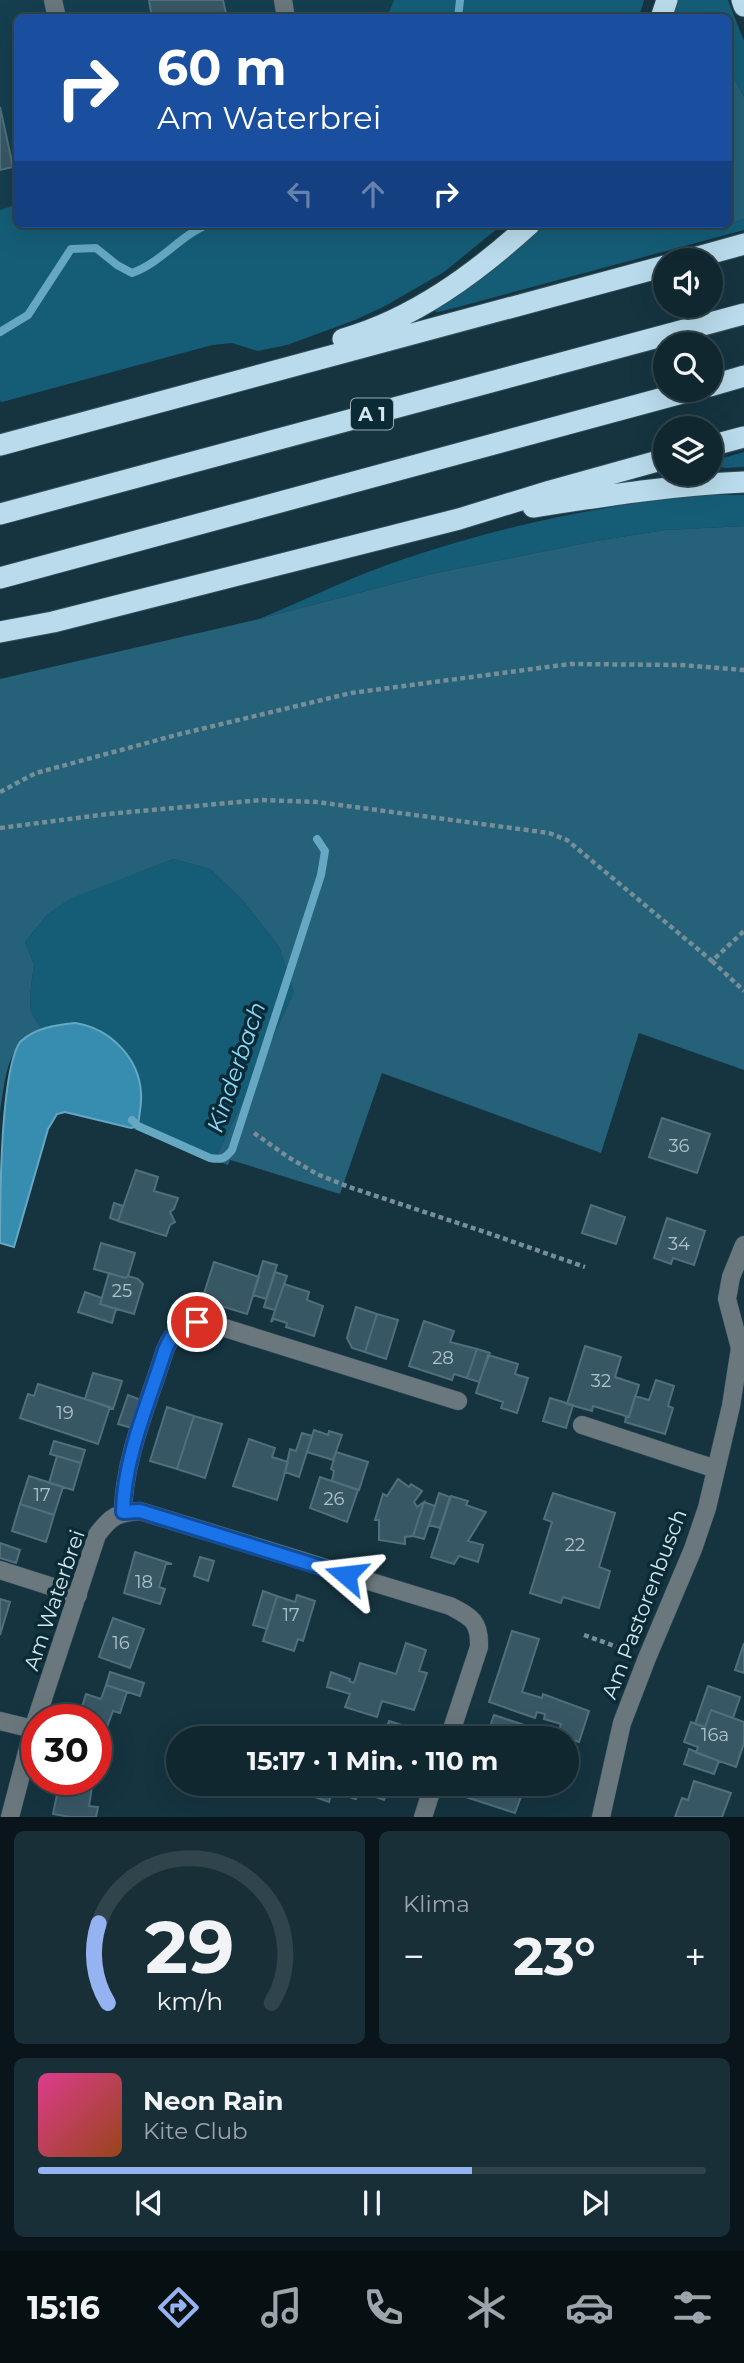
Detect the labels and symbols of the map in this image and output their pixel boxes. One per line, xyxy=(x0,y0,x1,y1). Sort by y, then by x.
road number: A 1 xyxy=(351,398,393,430)
water label: Kinderbach xyxy=(201,998,271,1136)
house number: 36 xyxy=(668,1135,690,1157)
house number: 34 xyxy=(668,1233,690,1255)
house number: 25 xyxy=(112,1280,132,1302)
pin xyxy=(167,1292,227,1352)
house number: 28 xyxy=(432,1347,454,1369)
house number: 32 xyxy=(591,1370,611,1392)
house number: 19 xyxy=(56,1402,74,1424)
house number: 17 xyxy=(33,1484,51,1506)
house number: 26 xyxy=(323,1488,345,1510)
street label: Am Pastorenbusch xyxy=(596,1506,692,1702)
street label: Am Waterbrei xyxy=(18,1526,90,1674)
house number: 22 xyxy=(565,1534,585,1556)
position arrow xyxy=(309,1538,383,1612)
house number: 18 xyxy=(135,1571,153,1593)
house number: 17 xyxy=(282,1604,300,1626)
house number: 16 xyxy=(112,1632,130,1654)
speed limit sign: 30 xyxy=(21,1704,112,1795)
house number: 16a xyxy=(701,1724,729,1746)

